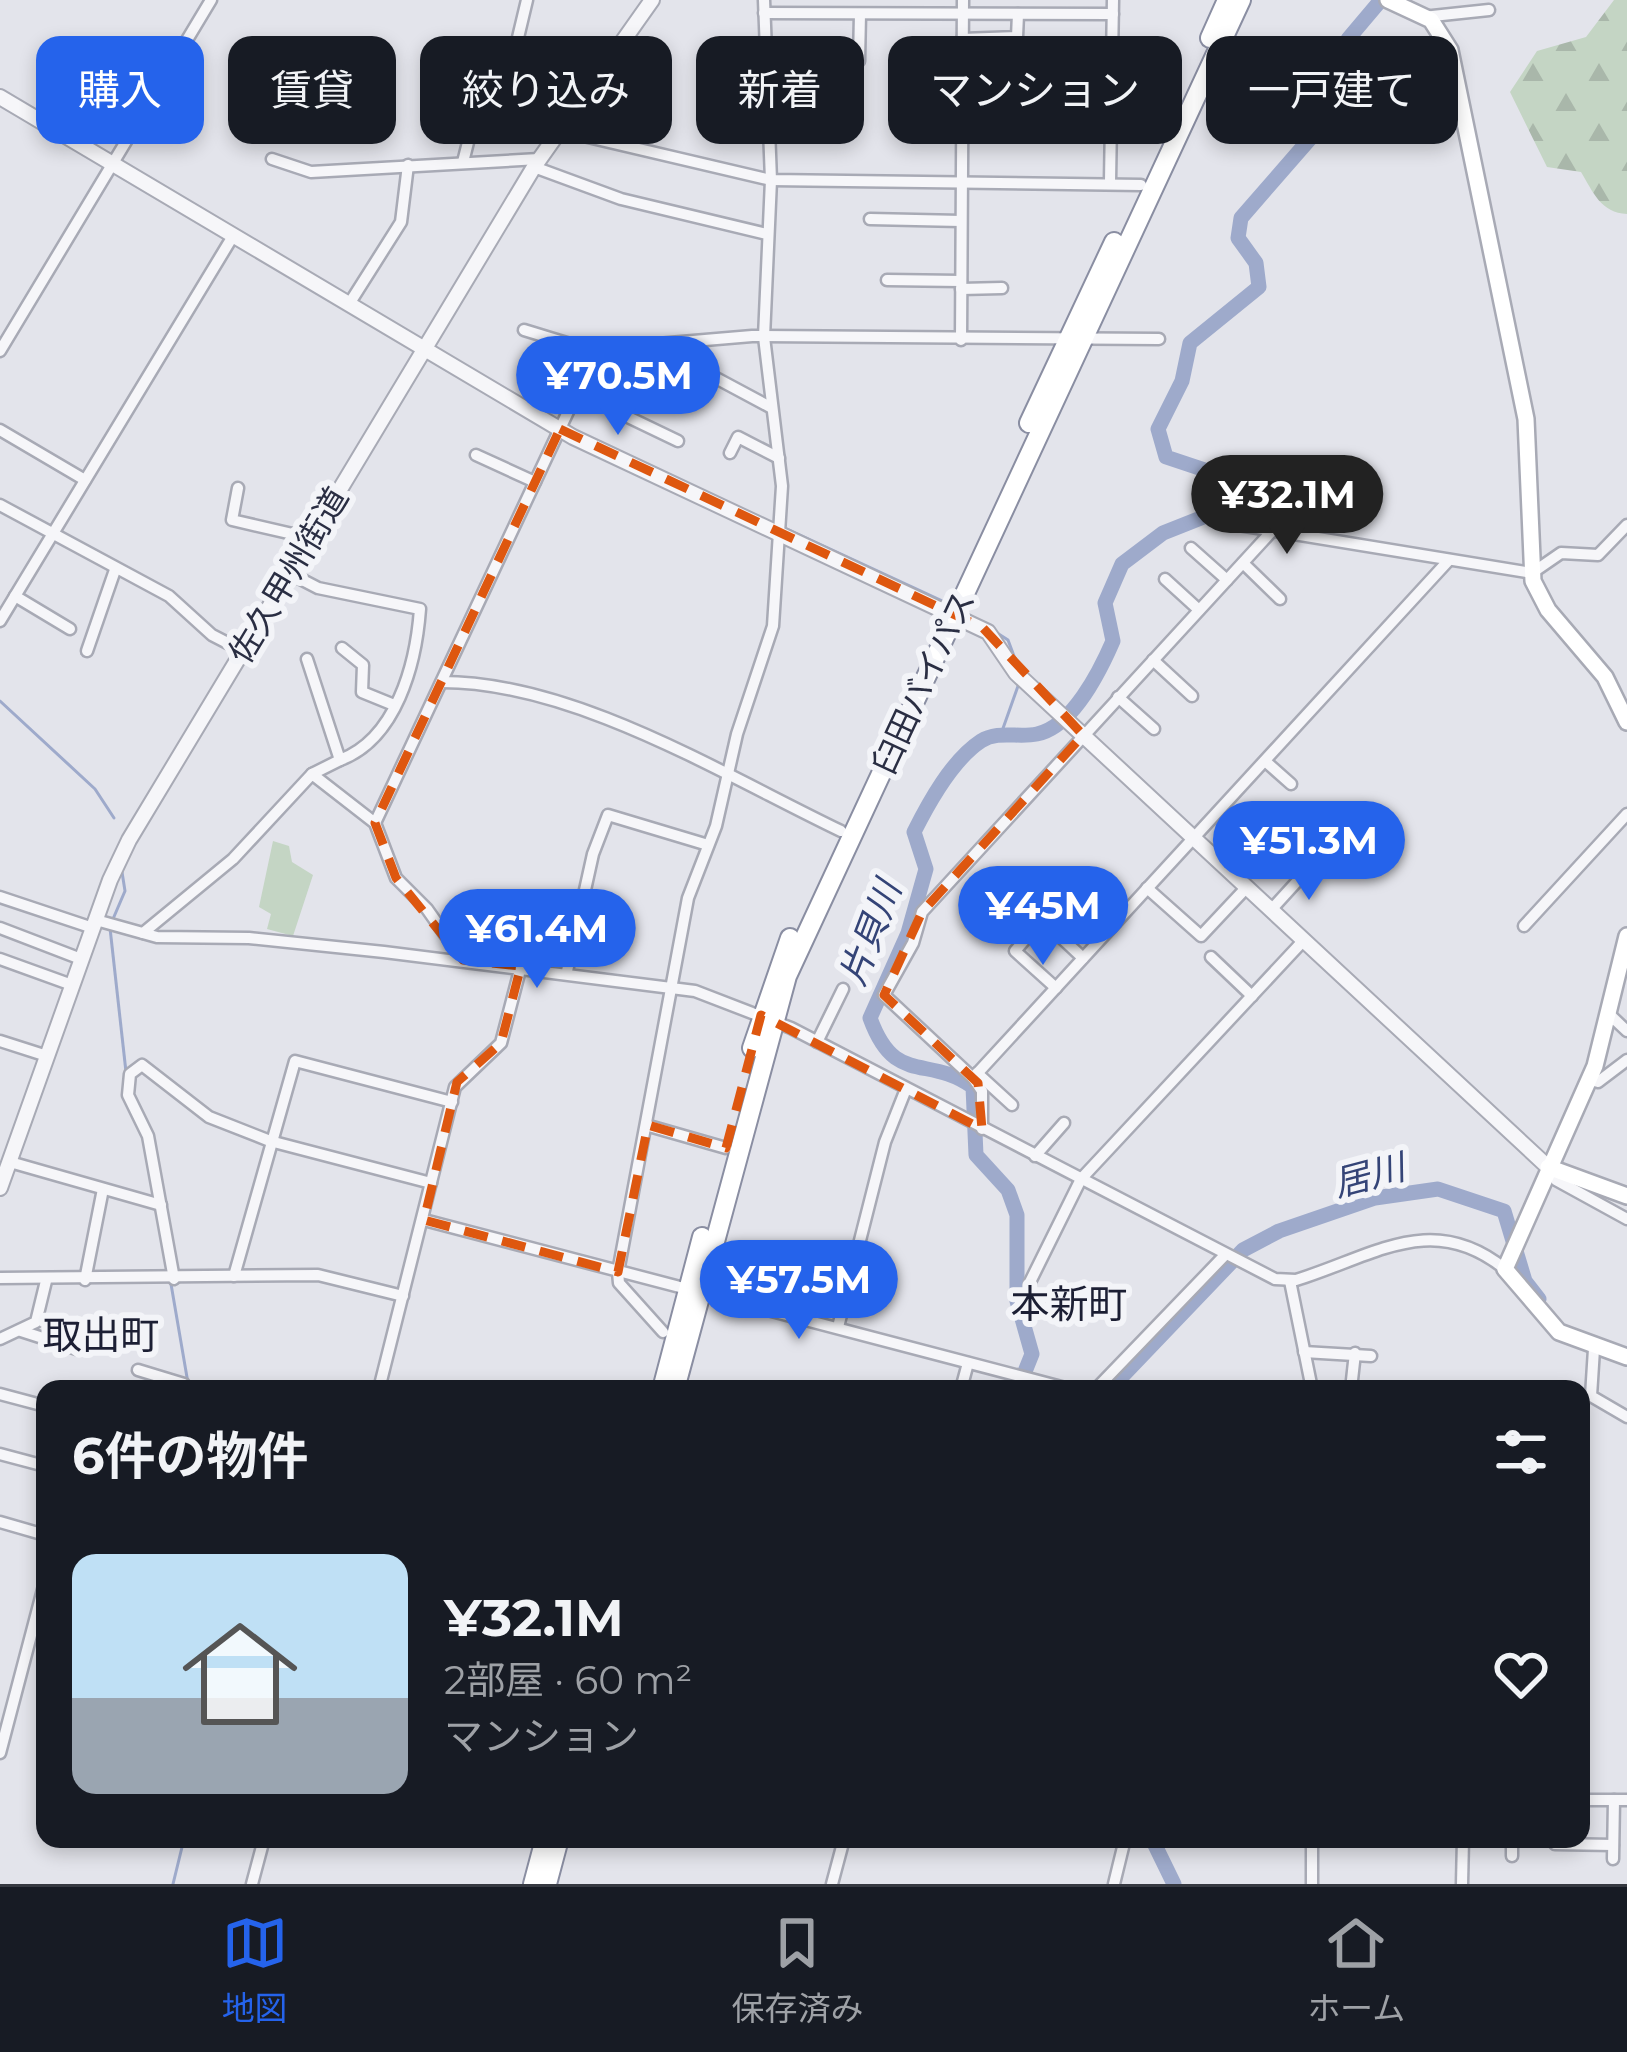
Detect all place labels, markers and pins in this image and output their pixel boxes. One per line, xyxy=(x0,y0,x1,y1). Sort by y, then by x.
pin: ¥70.5M xyxy=(520,336,716,438)
pin: ¥32.1M xyxy=(1189,455,1385,557)
pin: ¥51.3M xyxy=(1211,801,1407,903)
pin: ¥45M xyxy=(972,866,1114,968)
pin: ¥61.4M xyxy=(439,889,635,991)
pin: ¥57.5M xyxy=(701,1240,897,1342)

